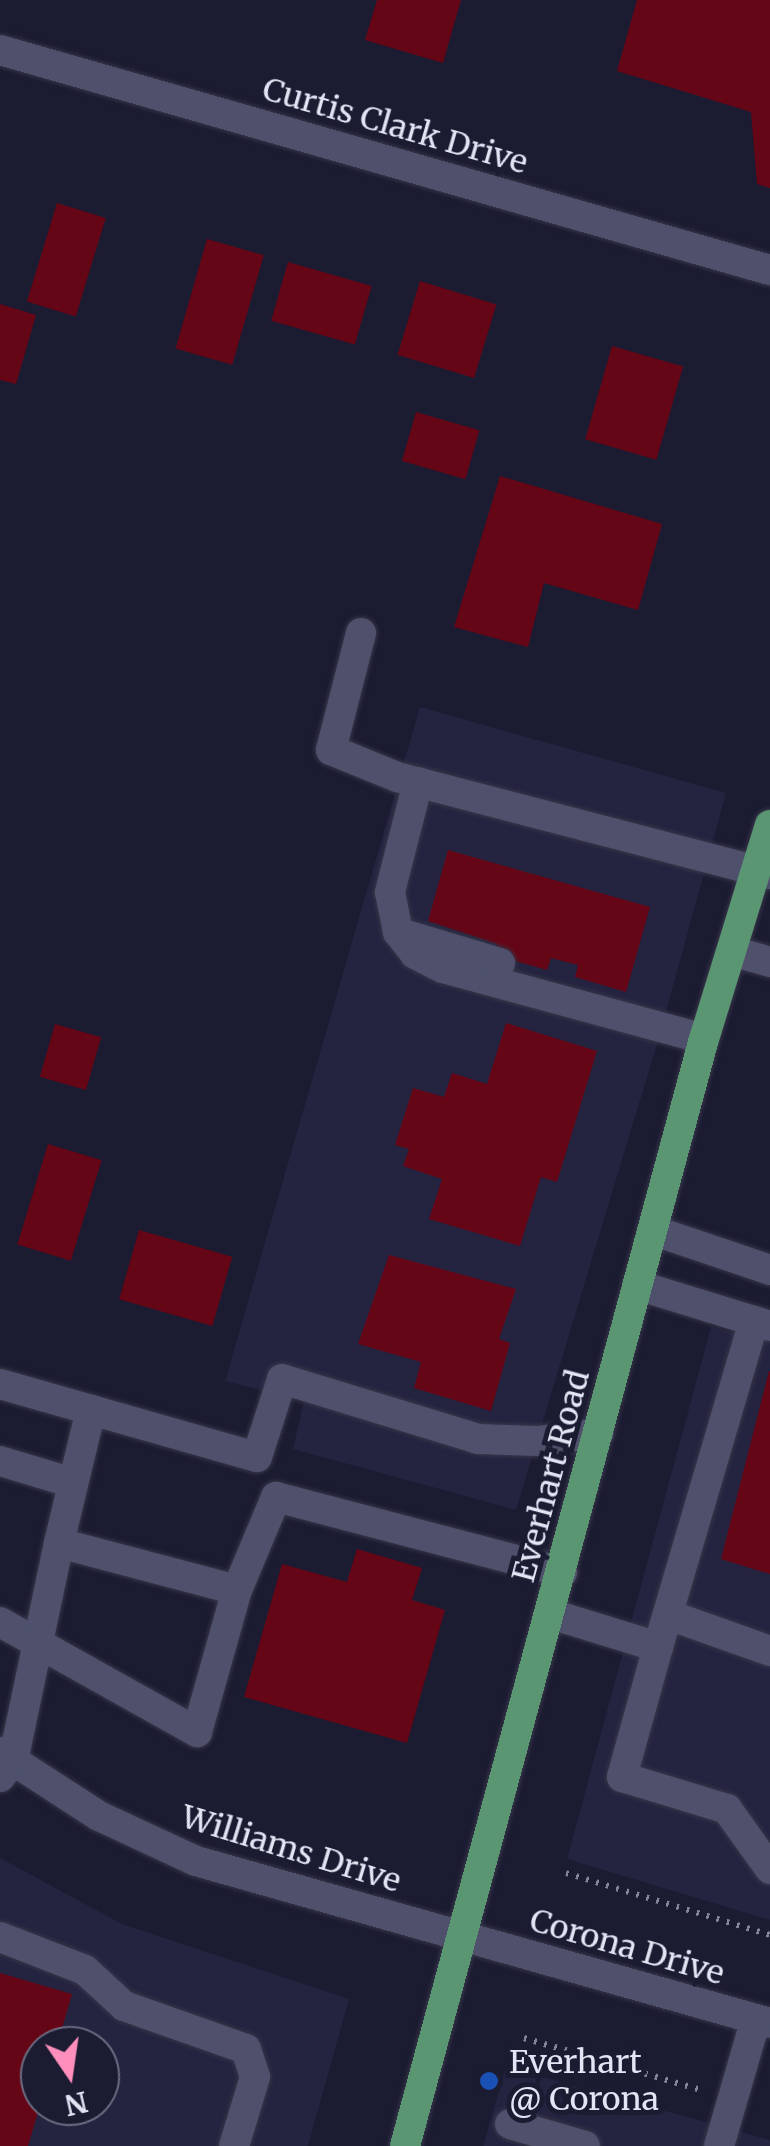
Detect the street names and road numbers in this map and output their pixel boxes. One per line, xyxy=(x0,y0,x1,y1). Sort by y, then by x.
street label: Curtis Clark Drive xyxy=(258,70,532,182)
street label: Everhart Road xyxy=(504,1366,598,1586)
street label: Williams Drive xyxy=(177,1797,405,1901)
street label: Corona Drive xyxy=(525,1901,729,1993)

